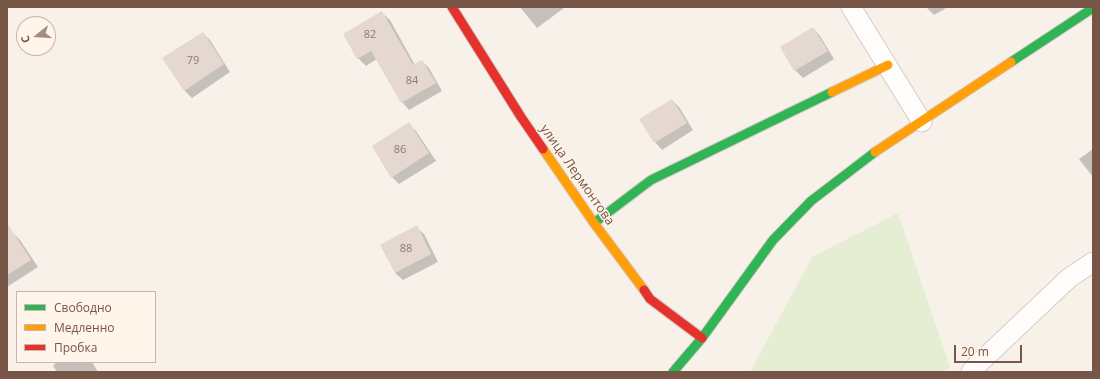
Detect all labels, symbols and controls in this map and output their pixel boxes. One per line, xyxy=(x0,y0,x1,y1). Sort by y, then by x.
north arrow xyxy=(16,16,56,56)
house number: 82 xyxy=(364,28,376,42)
text: С xyxy=(17,34,33,45)
house number: 79 xyxy=(187,54,199,68)
house number: 84 xyxy=(406,74,418,88)
street label: улица Лермонтова xyxy=(536,122,618,228)
house number: 86 xyxy=(394,143,406,157)
house number: 88 xyxy=(400,242,412,256)
legend xyxy=(16,291,156,363)
text: Свободно xyxy=(54,299,112,316)
text: Медленно xyxy=(54,319,114,336)
scale bar xyxy=(956,337,1024,363)
text: Пробка xyxy=(54,339,97,356)
text: 20 m xyxy=(961,343,989,360)

